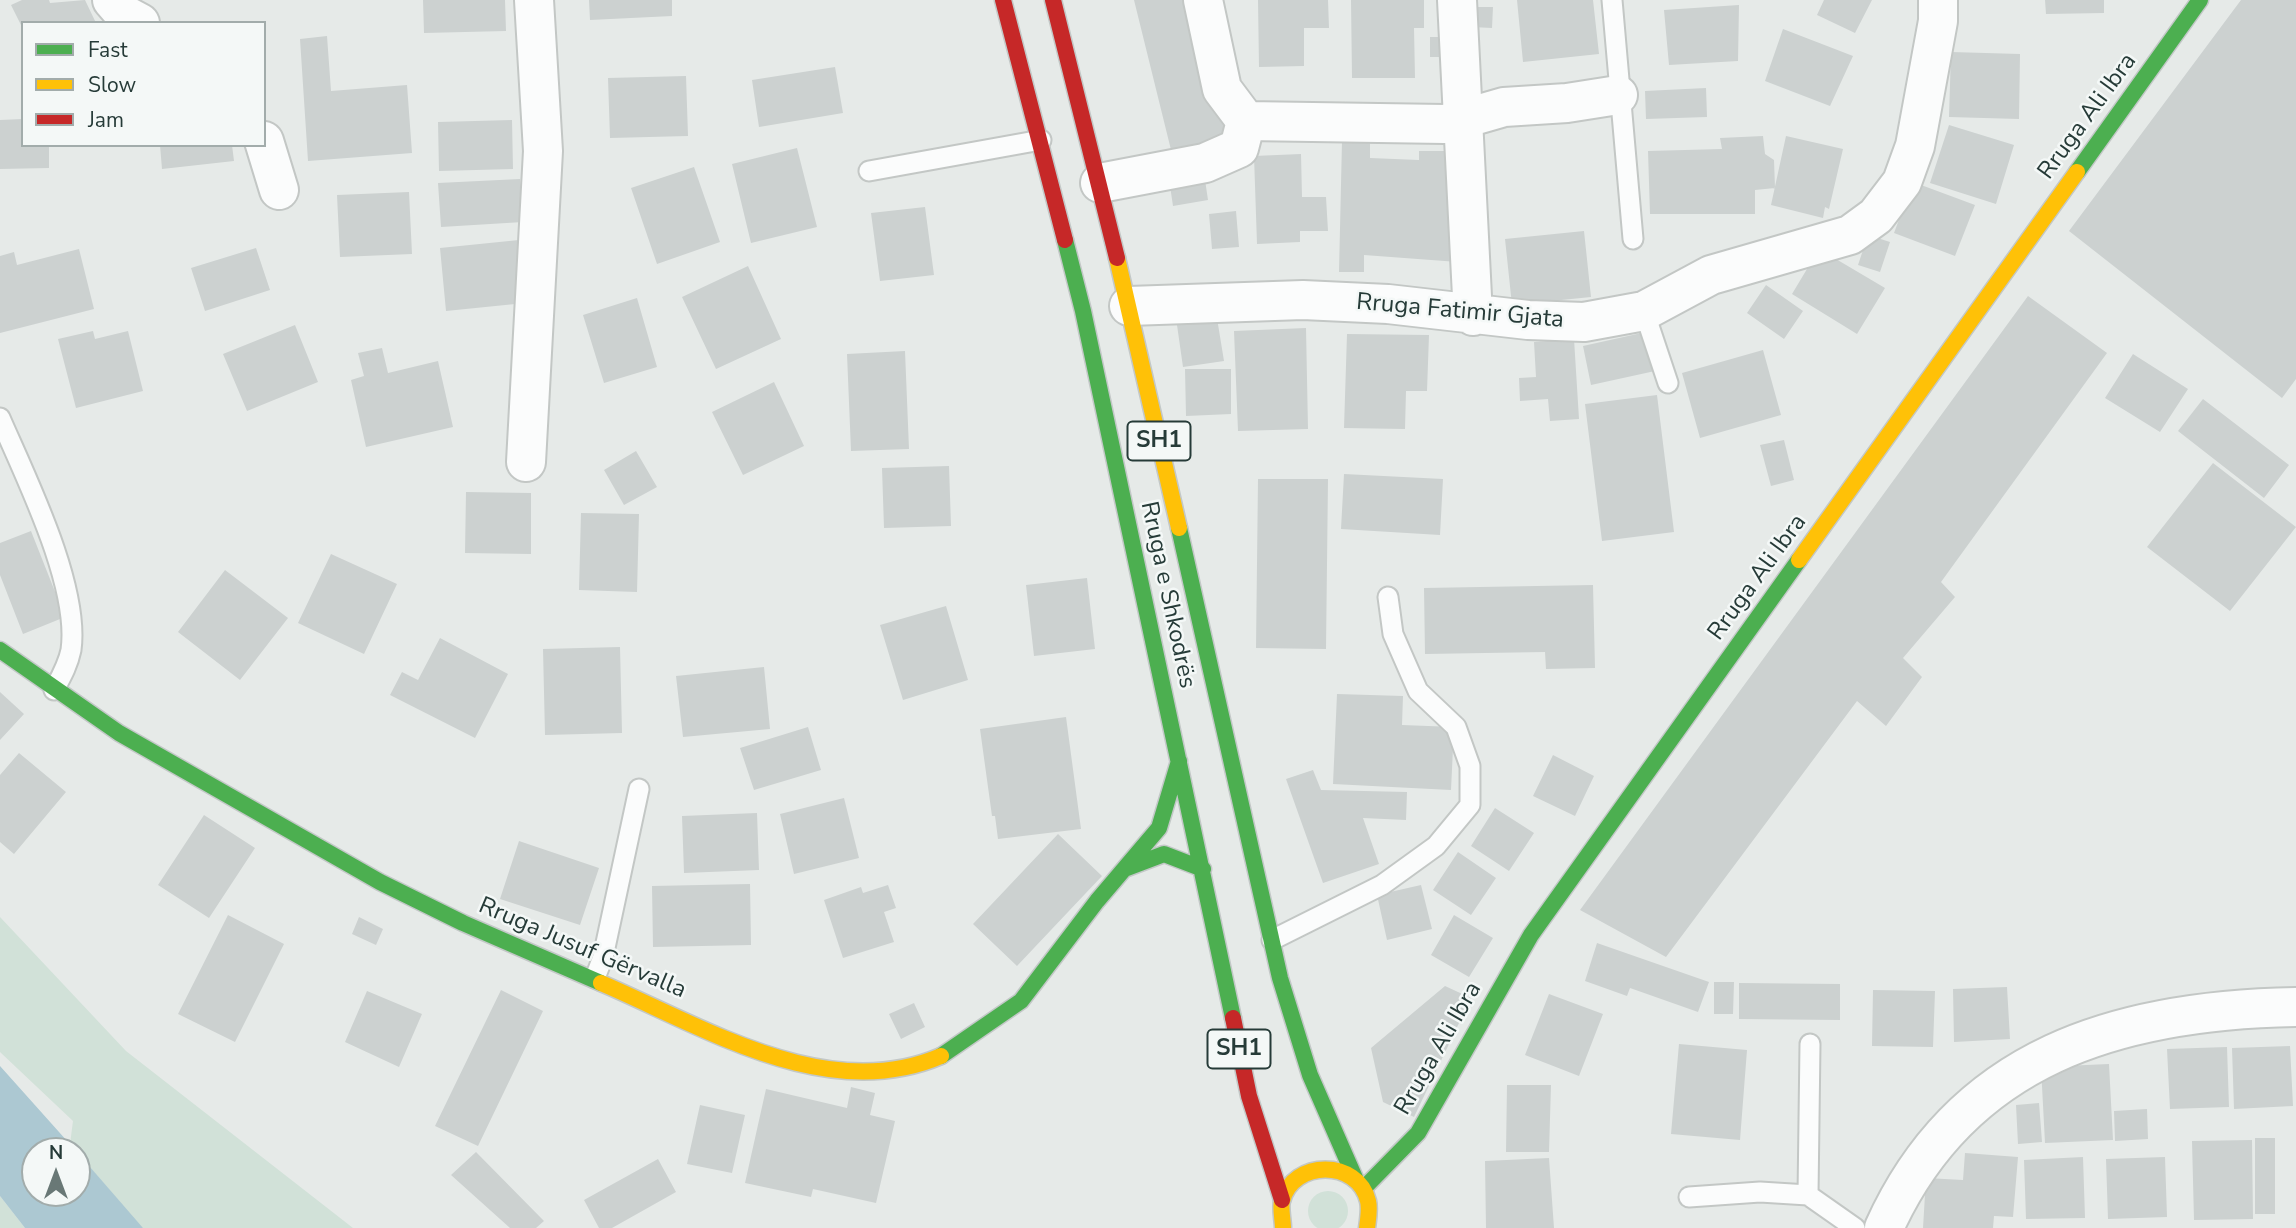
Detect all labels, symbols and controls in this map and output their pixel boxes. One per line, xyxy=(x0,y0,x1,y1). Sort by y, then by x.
legend xyxy=(21,21,266,147)
text: Fast xyxy=(88,36,128,64)
street label: Rruga Ali Ibra xyxy=(2033,48,2143,186)
text: Slow xyxy=(88,71,136,99)
text: Jam xyxy=(88,106,124,134)
street label: Rruga Fatimir Gjata xyxy=(1355,289,1565,335)
road number: SH1 xyxy=(1128,422,1190,461)
street label: Rruga e Shkodrës xyxy=(1133,499,1201,691)
street label: Rruga Ali Ibra xyxy=(1703,509,1813,647)
street label: Rruga Jusuf Gërvalla xyxy=(474,892,690,1006)
street label: Rruga Ali Ibra xyxy=(1389,977,1489,1121)
road number: SH1 xyxy=(1208,1030,1270,1068)
north arrow xyxy=(21,1137,91,1207)
text: N xyxy=(49,1140,63,1166)

